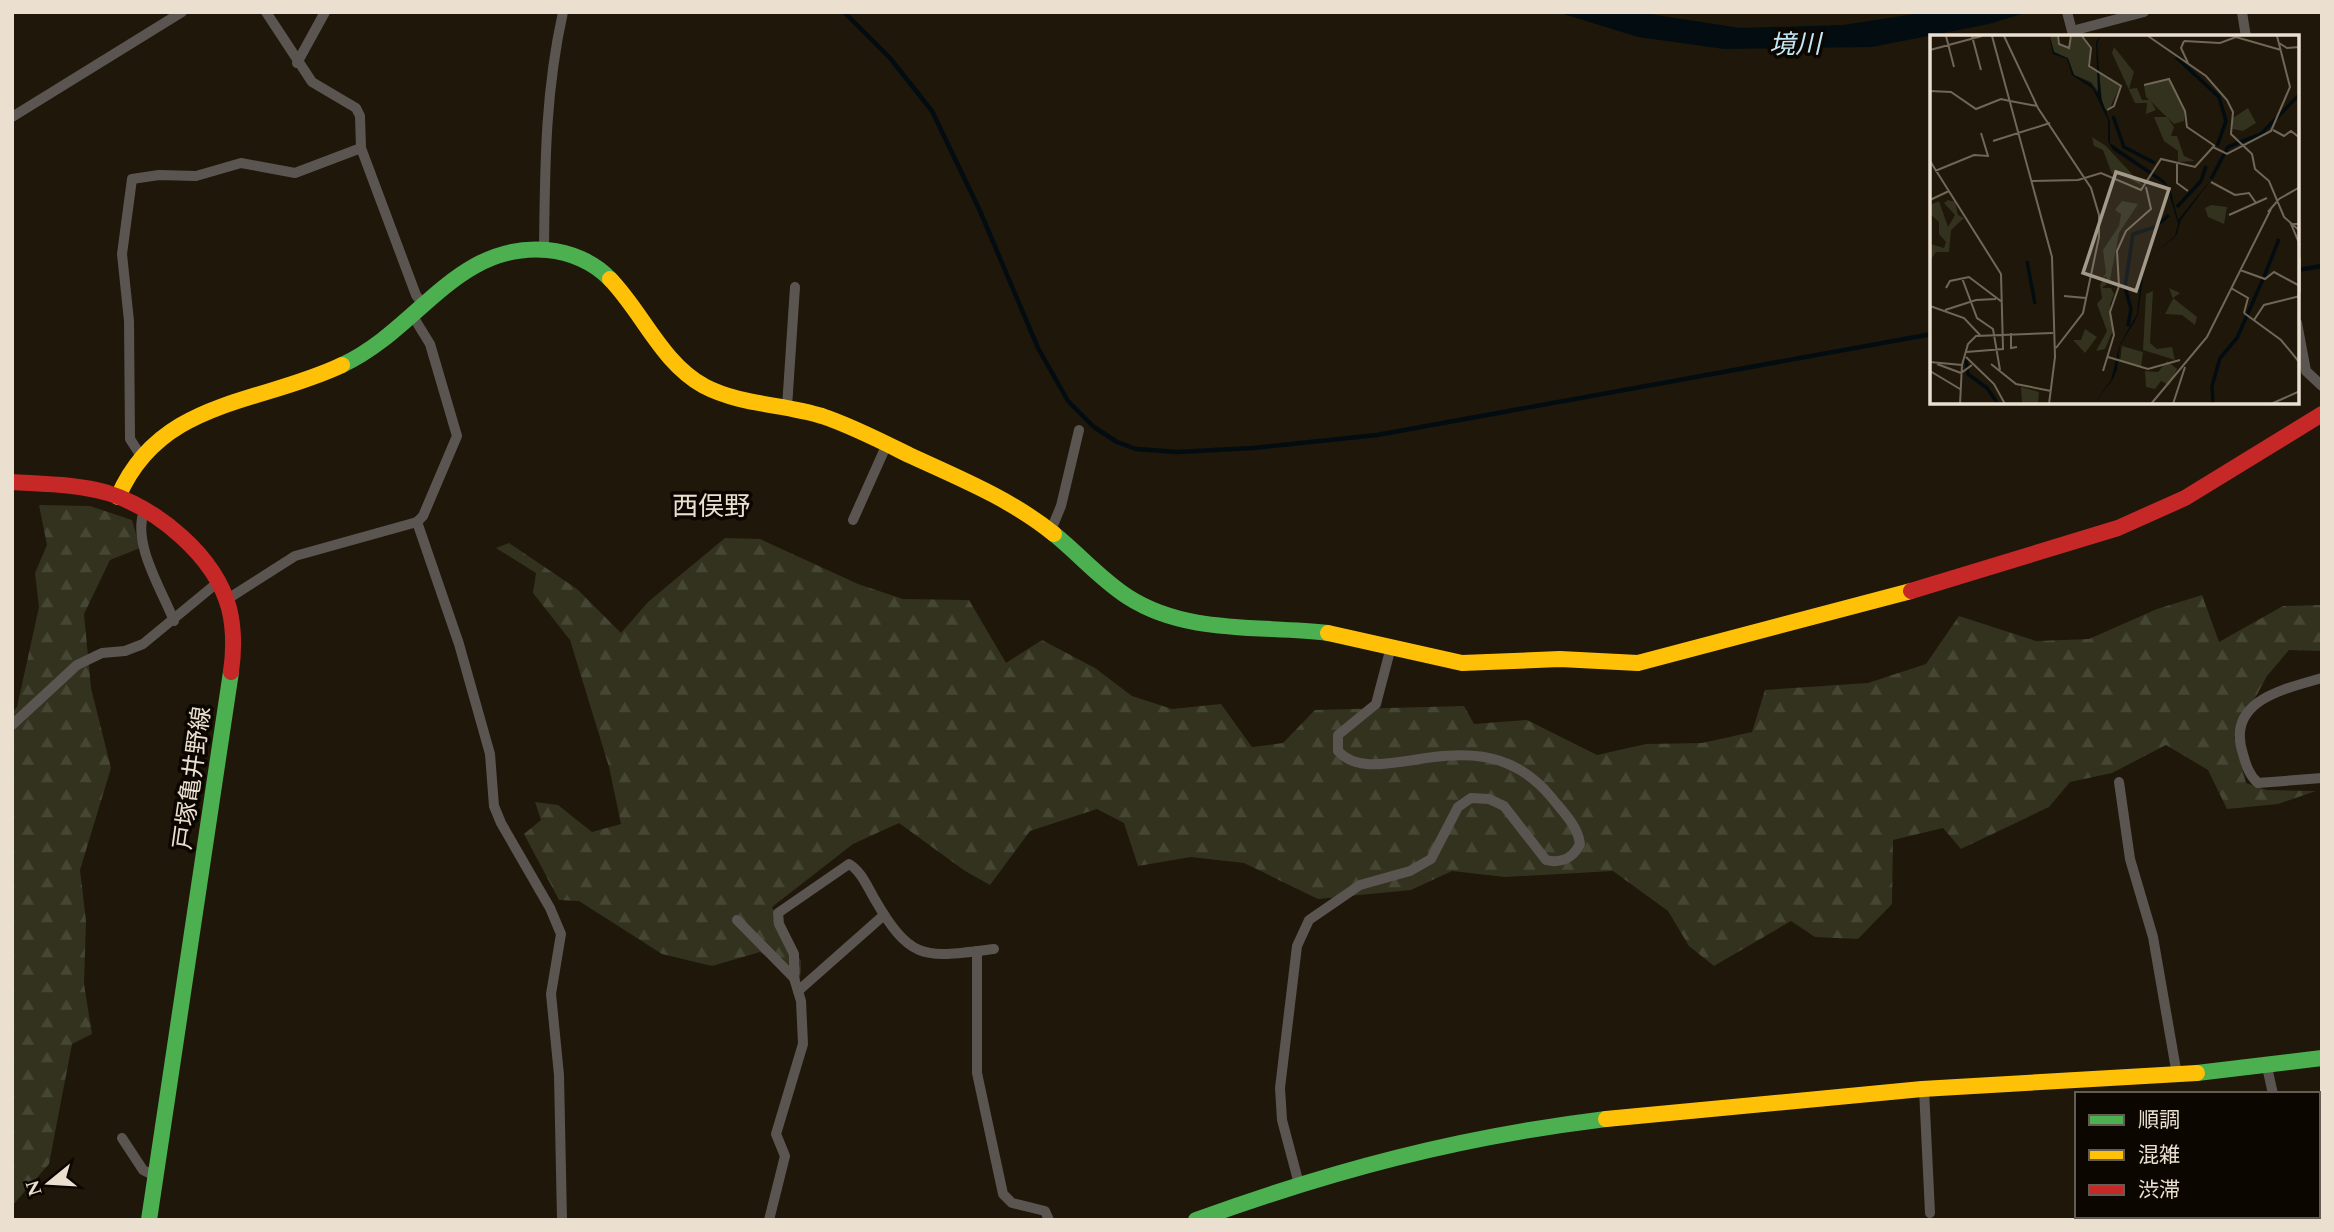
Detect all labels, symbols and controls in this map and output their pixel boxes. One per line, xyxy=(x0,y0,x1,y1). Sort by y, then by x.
water label: 境川 xyxy=(1769,24,1824,65)
inset map xyxy=(1930,35,2299,404)
district label: 西俣野 xyxy=(672,487,750,527)
street label: 戸塚亀井野線 xyxy=(165,704,221,852)
legend xyxy=(2075,1092,2320,1218)
text: 順調 xyxy=(2138,1105,2180,1137)
text: 混雑 xyxy=(2138,1140,2180,1172)
north arrow xyxy=(14,1148,84,1218)
text: 渋滞 xyxy=(2138,1175,2180,1207)
text: N xyxy=(18,1176,50,1200)

